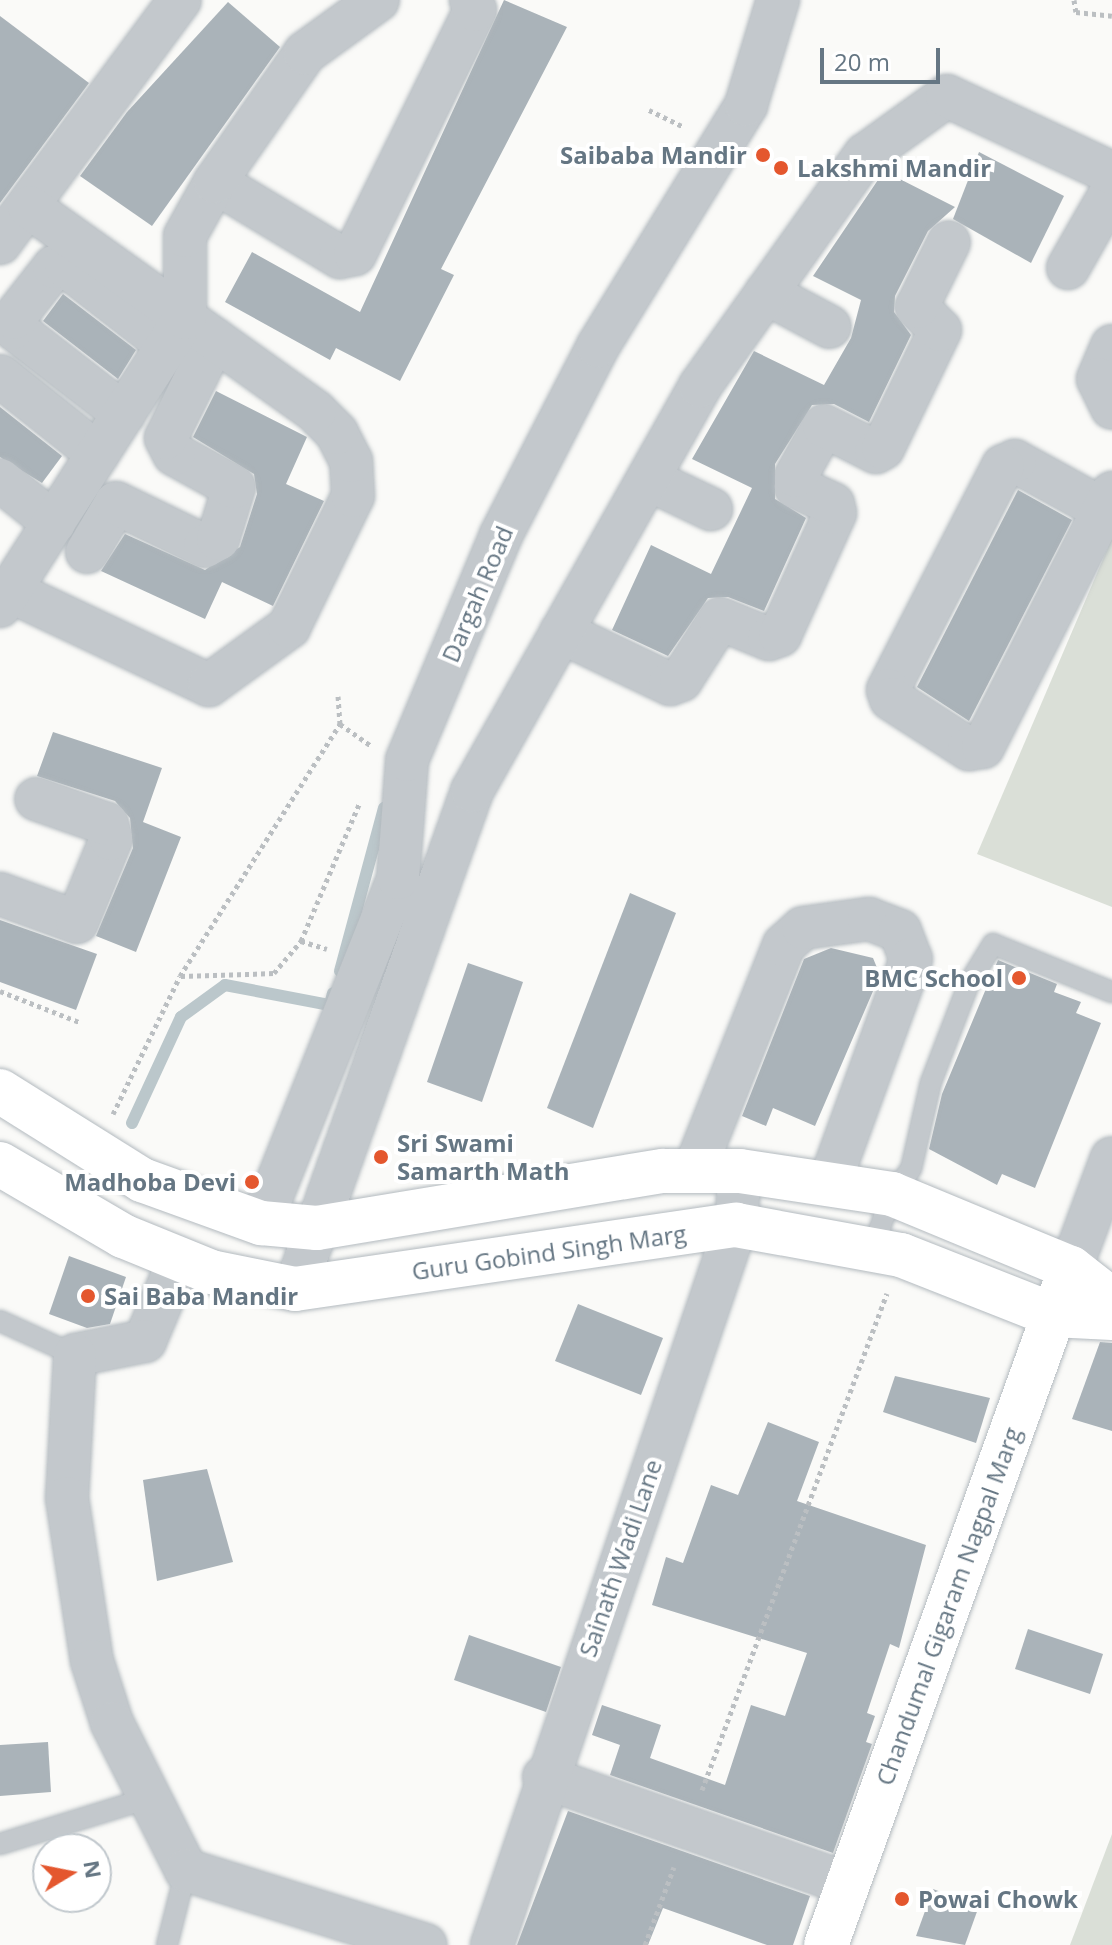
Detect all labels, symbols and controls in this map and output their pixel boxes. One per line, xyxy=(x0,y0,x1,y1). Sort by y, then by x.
scale bar xyxy=(824,32,944,82)
text: 20 m xyxy=(834,45,890,78)
place label: Saibaba Mandir xyxy=(560,141,747,169)
marker: Saibaba Mandir xyxy=(754,146,772,164)
place label: Lakshmi Mandir xyxy=(797,154,991,182)
marker: Lakshmi Mandir xyxy=(772,159,790,177)
street label: Dargah Road xyxy=(435,522,519,666)
place label: BMC School xyxy=(864,964,1003,992)
marker: BMC School xyxy=(1010,969,1028,987)
place label: Sri Swami Samarth Math xyxy=(397,1129,569,1185)
marker: Sri Swami Samarth Math xyxy=(372,1148,390,1166)
place label: Madhoba Devi xyxy=(64,1168,236,1196)
marker: Madhoba Devi xyxy=(243,1173,261,1191)
street label: Guru Gobind Singh Marg xyxy=(410,1218,688,1286)
place label: Sai Baba Mandir xyxy=(104,1282,298,1310)
marker: Sai Baba Mandir xyxy=(79,1287,97,1305)
street label: Chandumal Gigaram Nagpal Marg xyxy=(870,1423,1026,1789)
street label: Sainath Wadi Lane xyxy=(573,1456,667,1660)
north arrow xyxy=(32,1833,112,1913)
text: N xyxy=(77,1858,110,1881)
place label: Powai Chowk xyxy=(918,1885,1078,1913)
marker: Powai Chowk xyxy=(893,1890,911,1908)

